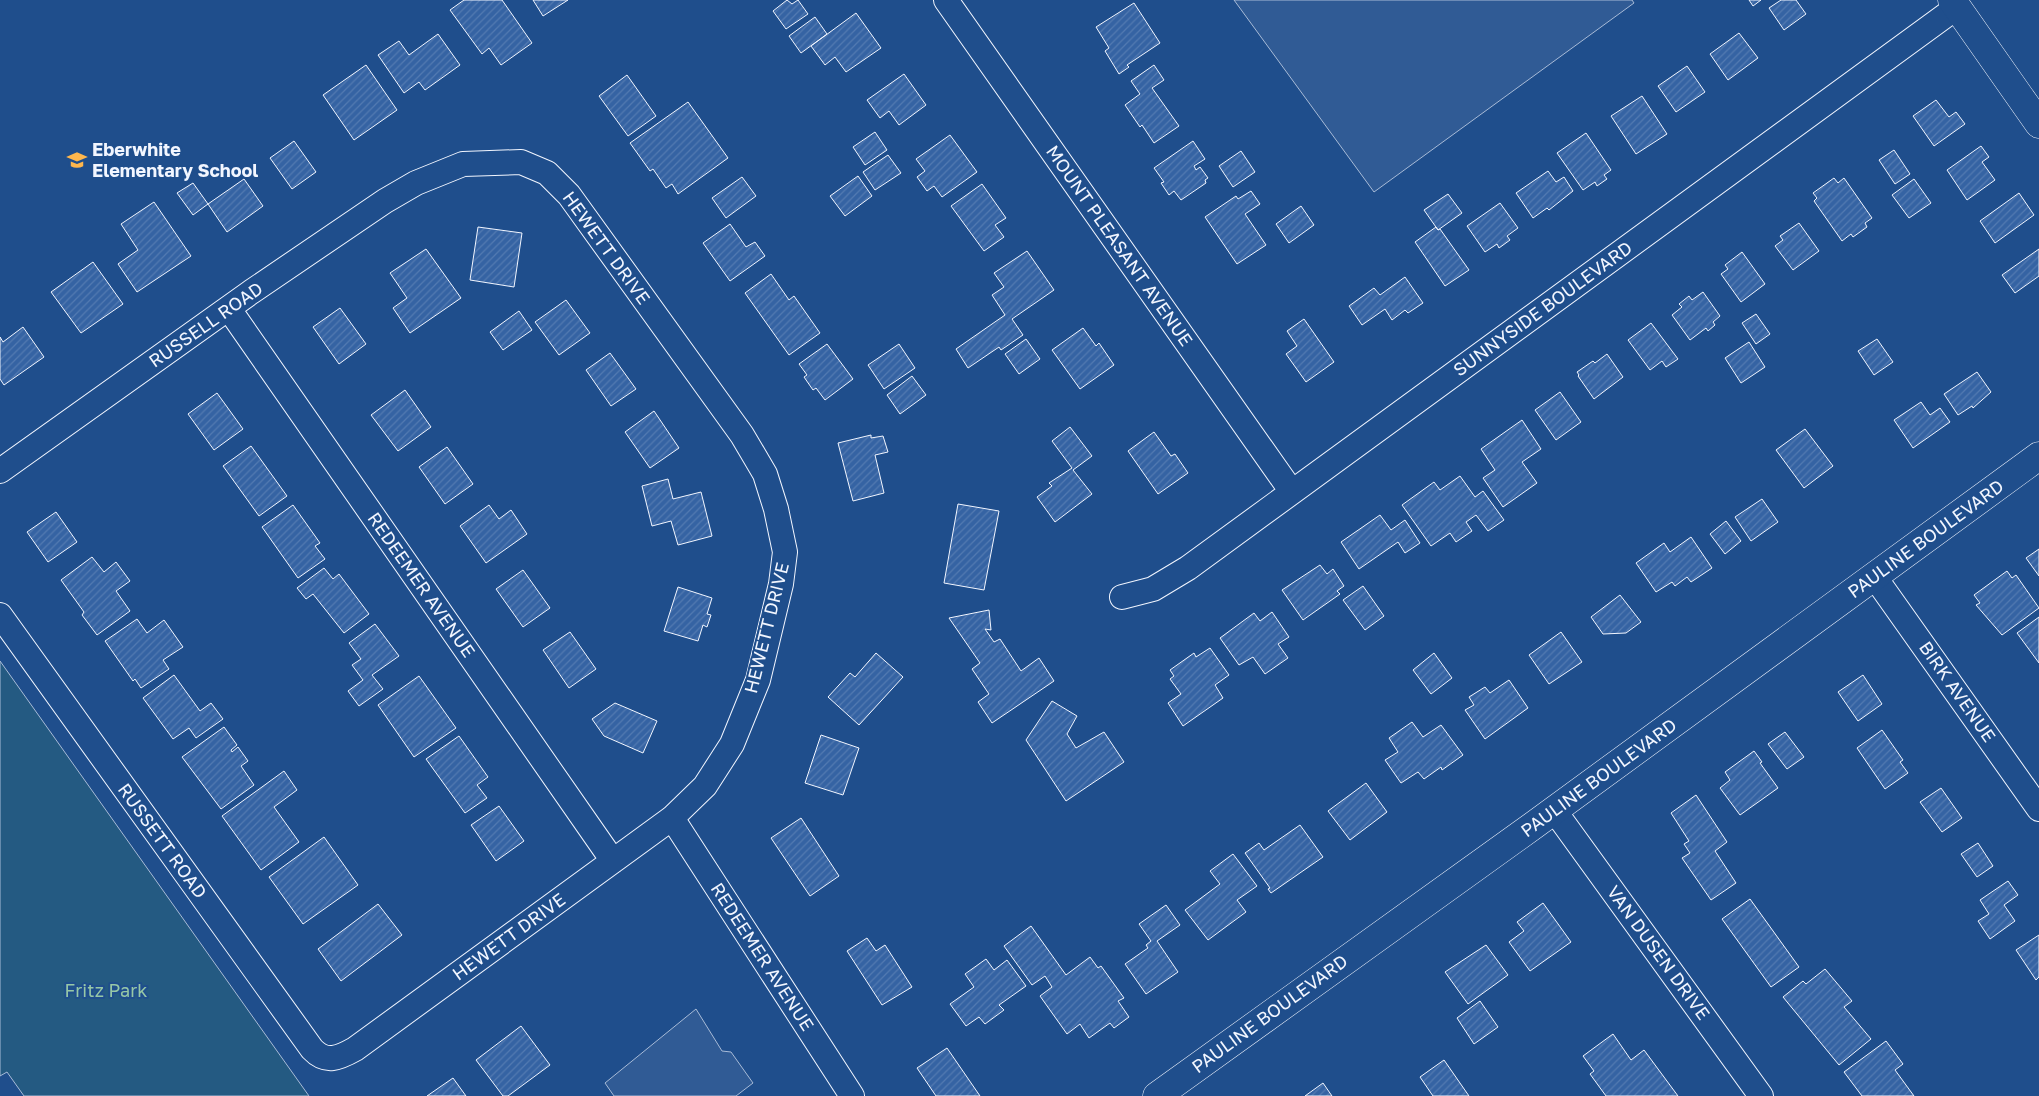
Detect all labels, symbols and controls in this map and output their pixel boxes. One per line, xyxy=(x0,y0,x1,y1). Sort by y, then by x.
place label: Eberwhite Elementary School xyxy=(92,138,258,181)
street label: MOUNT PLEASANT AVENUE xyxy=(1042,141,1198,350)
school or university icon: Eberwhite Elementary School xyxy=(66,149,88,171)
street label: HEWETT DRIVE xyxy=(558,187,655,308)
street label: SUNNYSIDE BOULEVARD xyxy=(1449,236,1636,380)
street label: RUSSELL ROAD xyxy=(144,277,267,372)
street label: PAULINE BOULEVARD xyxy=(1843,474,2008,602)
street label: REDEEMER AVENUE xyxy=(363,508,480,661)
street label: HEWETT DRIVE xyxy=(739,560,793,696)
street label: BIRK AVENUE xyxy=(1915,637,2001,746)
street label: PAULINE BOULEVARD xyxy=(1516,713,1681,841)
street label: RUSSETT ROAD xyxy=(114,779,212,902)
street label: REDEEMER AVENUE xyxy=(707,878,819,1035)
street label: VAN DUSEN DRIVE xyxy=(1603,881,1715,1024)
street label: HEWETT DRIVE xyxy=(448,888,569,985)
street label: PAULINE BOULEVARD xyxy=(1187,949,1352,1077)
park label: Fritz Park xyxy=(65,979,147,1001)

